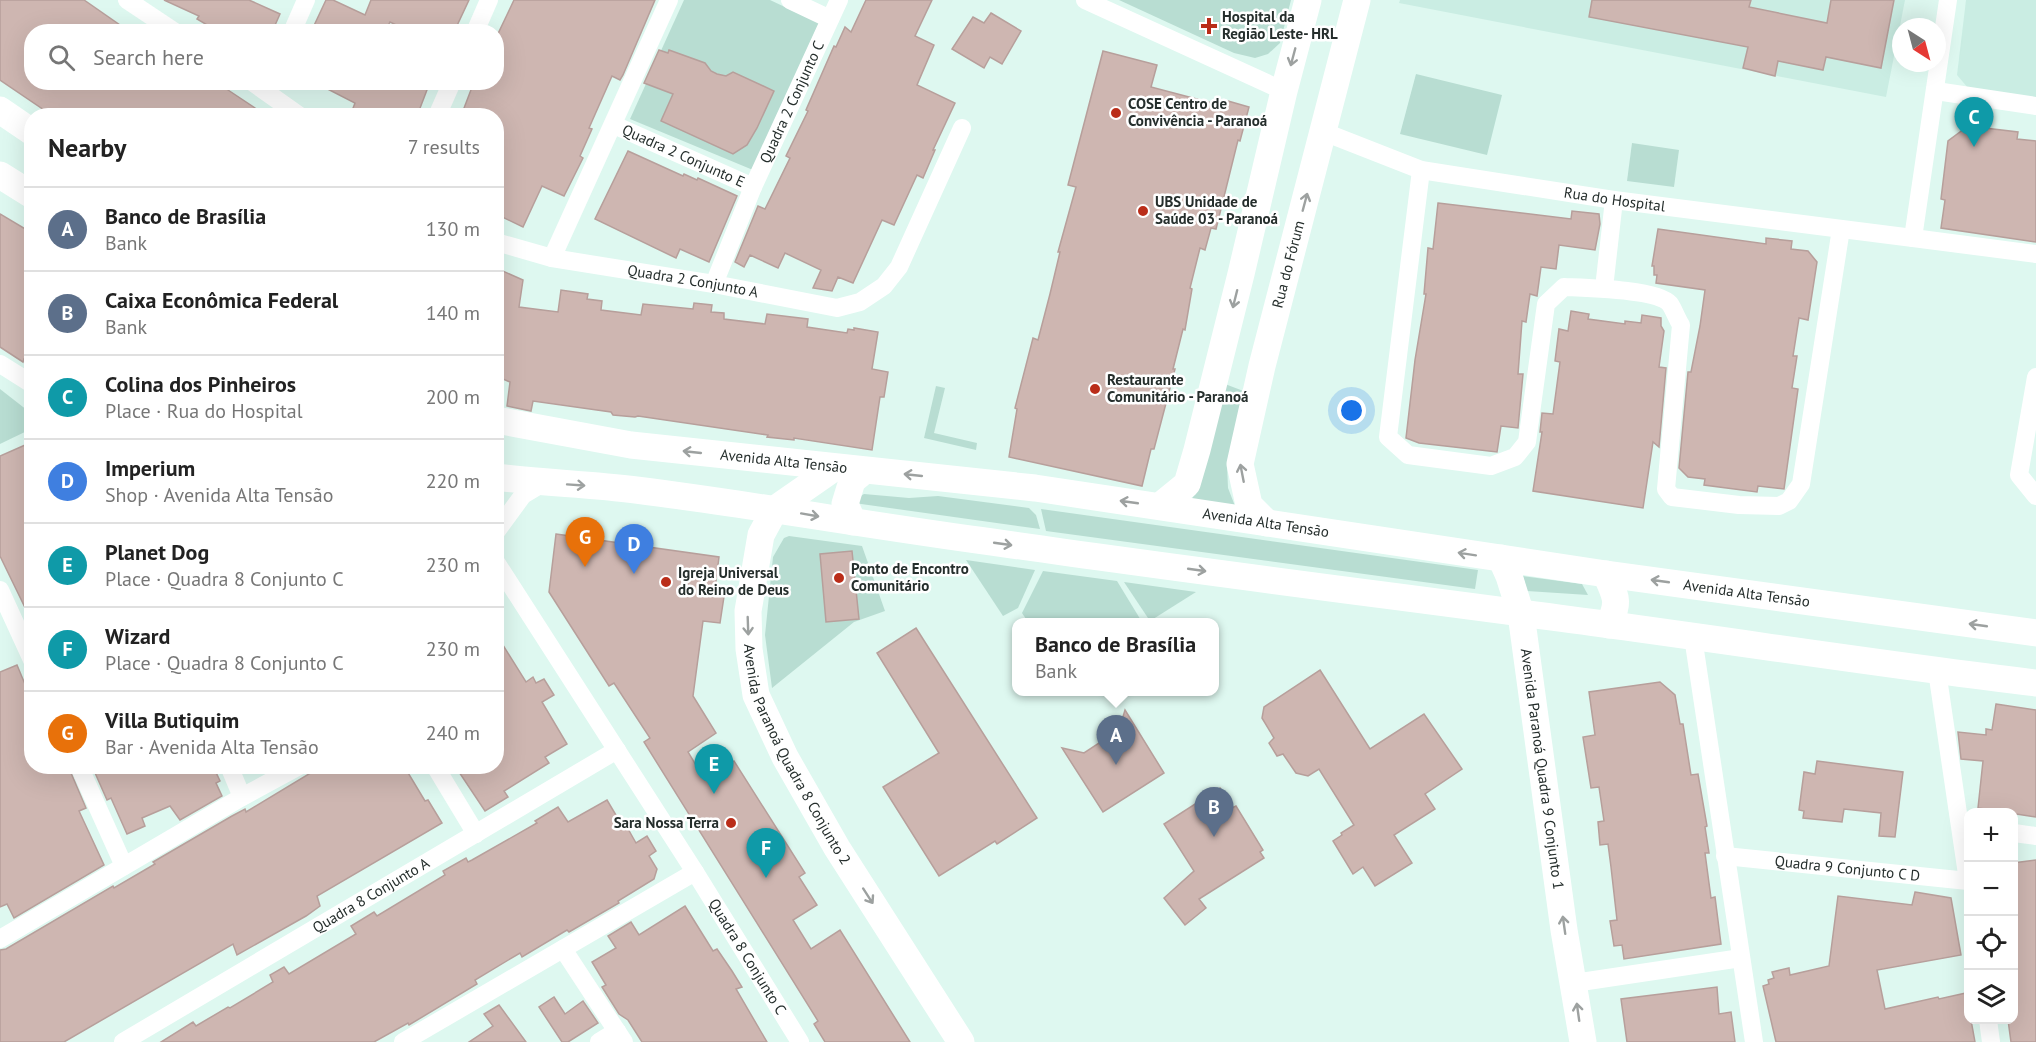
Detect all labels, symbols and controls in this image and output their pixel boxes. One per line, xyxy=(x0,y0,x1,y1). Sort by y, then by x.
place label: Hospital da Região Leste- HRL xyxy=(1222,7,1338,43)
marker: Hospital da Região Leste- HRL xyxy=(1200,17,1218,35)
north arrow xyxy=(1892,18,1946,72)
search box xyxy=(24,24,504,90)
street label: Quadra 2 Conjunto C xyxy=(755,38,828,166)
icon: search xyxy=(45,41,78,74)
text: Search here xyxy=(93,43,204,71)
one-way arrow xyxy=(1287,47,1299,66)
place label: COSE Centro de Convivência - Paranoá xyxy=(1128,94,1267,130)
pin: C xyxy=(1954,98,1994,147)
marker: COSE Centro de Convivência - Paranoá xyxy=(1109,106,1123,120)
street label: Quadra 2 Conjunto E xyxy=(619,120,748,191)
text: Nearby xyxy=(48,131,126,164)
text: 7 results xyxy=(408,134,480,160)
street label: Rua do Hospital xyxy=(1563,182,1667,216)
place label: UBS Unidade de Saúde 03 - Paranoá xyxy=(1155,192,1278,228)
one-way arrow xyxy=(1300,193,1312,212)
text: Banco de Brasília xyxy=(105,202,266,230)
marker: UBS Unidade de Saúde 03 - Paranoá xyxy=(1136,204,1150,218)
text: A xyxy=(61,216,74,242)
text: 130 m xyxy=(426,216,480,242)
street label: Rua do Fórum xyxy=(1267,218,1308,310)
text: Bank xyxy=(105,230,147,256)
street label: Quadra 2 Conjunto A xyxy=(626,260,760,301)
text: Caixa Econômica Federal xyxy=(105,286,338,314)
one-way arrow xyxy=(1229,289,1241,308)
text: B xyxy=(62,300,73,326)
text: 140 m xyxy=(426,300,480,326)
text: Bank xyxy=(105,314,147,340)
text: Colina dos Pinheiros xyxy=(105,370,296,398)
place label: Restaurante Comunitário - Paranoá xyxy=(1107,370,1248,406)
marker: Restaurante Comunitário - Paranoá xyxy=(1088,382,1102,396)
text: C xyxy=(62,384,73,410)
text: 200 m xyxy=(426,384,480,410)
your location xyxy=(1337,396,1366,425)
text: Place · Rua do Hospital xyxy=(105,398,303,424)
street label: Avenida Alta Tensão xyxy=(719,445,848,477)
one-way arrow xyxy=(683,446,703,457)
text: Imperium xyxy=(105,454,195,482)
one-way arrow xyxy=(1236,464,1247,483)
text: D xyxy=(61,468,74,494)
text: 220 m xyxy=(426,468,480,494)
one-way arrow xyxy=(903,469,923,480)
one-way arrow xyxy=(565,480,585,491)
text: Shop · Avenida Alta Tensão xyxy=(105,482,333,508)
one-way arrow xyxy=(1120,496,1139,507)
street label: Avenida Alta Tensão xyxy=(1201,503,1330,541)
one-way arrow xyxy=(800,510,820,521)
pin: G xyxy=(566,518,604,567)
pin: D xyxy=(614,524,654,574)
text: Planet Dog xyxy=(105,538,209,566)
one-way arrow xyxy=(993,539,1013,550)
one-way arrow xyxy=(1458,548,1477,559)
text: E xyxy=(62,552,73,578)
text: 230 m xyxy=(426,552,480,578)
place label: Ponto de Encontro Comunitário xyxy=(851,559,969,595)
place label: Igreja Universal do Reino de Deus xyxy=(678,563,789,599)
one-way arrow xyxy=(1186,565,1206,576)
text: Place · Quadra 8 Conjunto C xyxy=(105,566,344,592)
marker: Ponto de Encontro Comunitário xyxy=(832,571,846,585)
marker: Igreja Universal do Reino de Deus xyxy=(659,575,673,589)
street label: Avenida Alta Tensão xyxy=(1682,575,1811,611)
one-way arrow xyxy=(1651,576,1670,587)
one-way arrow xyxy=(742,615,754,635)
popup xyxy=(1012,618,1219,696)
one-way arrow xyxy=(1969,619,1988,630)
text: Wizard xyxy=(105,622,170,650)
text: Banco de Brasília xyxy=(1035,630,1196,658)
text: F xyxy=(62,636,73,662)
text: 230 m xyxy=(426,636,480,662)
street label: Avenida Paranoá Quadra 8 Conjunto 2 xyxy=(740,644,855,868)
street label: Avenida Paranoá Quadra 9 Conjunto 1 xyxy=(1517,647,1568,891)
text: Place · Quadra 8 Conjunto C xyxy=(105,650,344,676)
text: Bank xyxy=(1035,658,1077,684)
text: Villa Butiquim xyxy=(105,706,239,734)
pin: A xyxy=(1096,716,1136,765)
text: G xyxy=(61,720,74,746)
text: 240 m xyxy=(426,720,480,746)
text: Bar · Avenida Alta Tensão xyxy=(105,734,319,760)
pin: E xyxy=(694,744,734,794)
pin: B xyxy=(1194,788,1234,837)
map controls xyxy=(1964,808,2018,1024)
button: + xyxy=(1964,808,2018,862)
place label: Sara Nossa Terra xyxy=(614,813,719,832)
marker: Sara Nossa Terra xyxy=(724,816,738,830)
pin: F xyxy=(746,828,786,878)
street label: Quadra 9 Conjunto C D xyxy=(1774,851,1921,885)
street label: Quadra 8 Conjunto A xyxy=(309,853,433,937)
button: − xyxy=(1964,862,2018,916)
one-way arrow xyxy=(862,887,874,904)
street label: Quadra 8 Conjunto C xyxy=(705,895,791,1018)
one-way arrow xyxy=(1558,916,1569,935)
button: locate xyxy=(1964,916,2018,970)
button: layers xyxy=(1964,970,2018,1024)
one-way arrow xyxy=(1573,1003,1584,1023)

